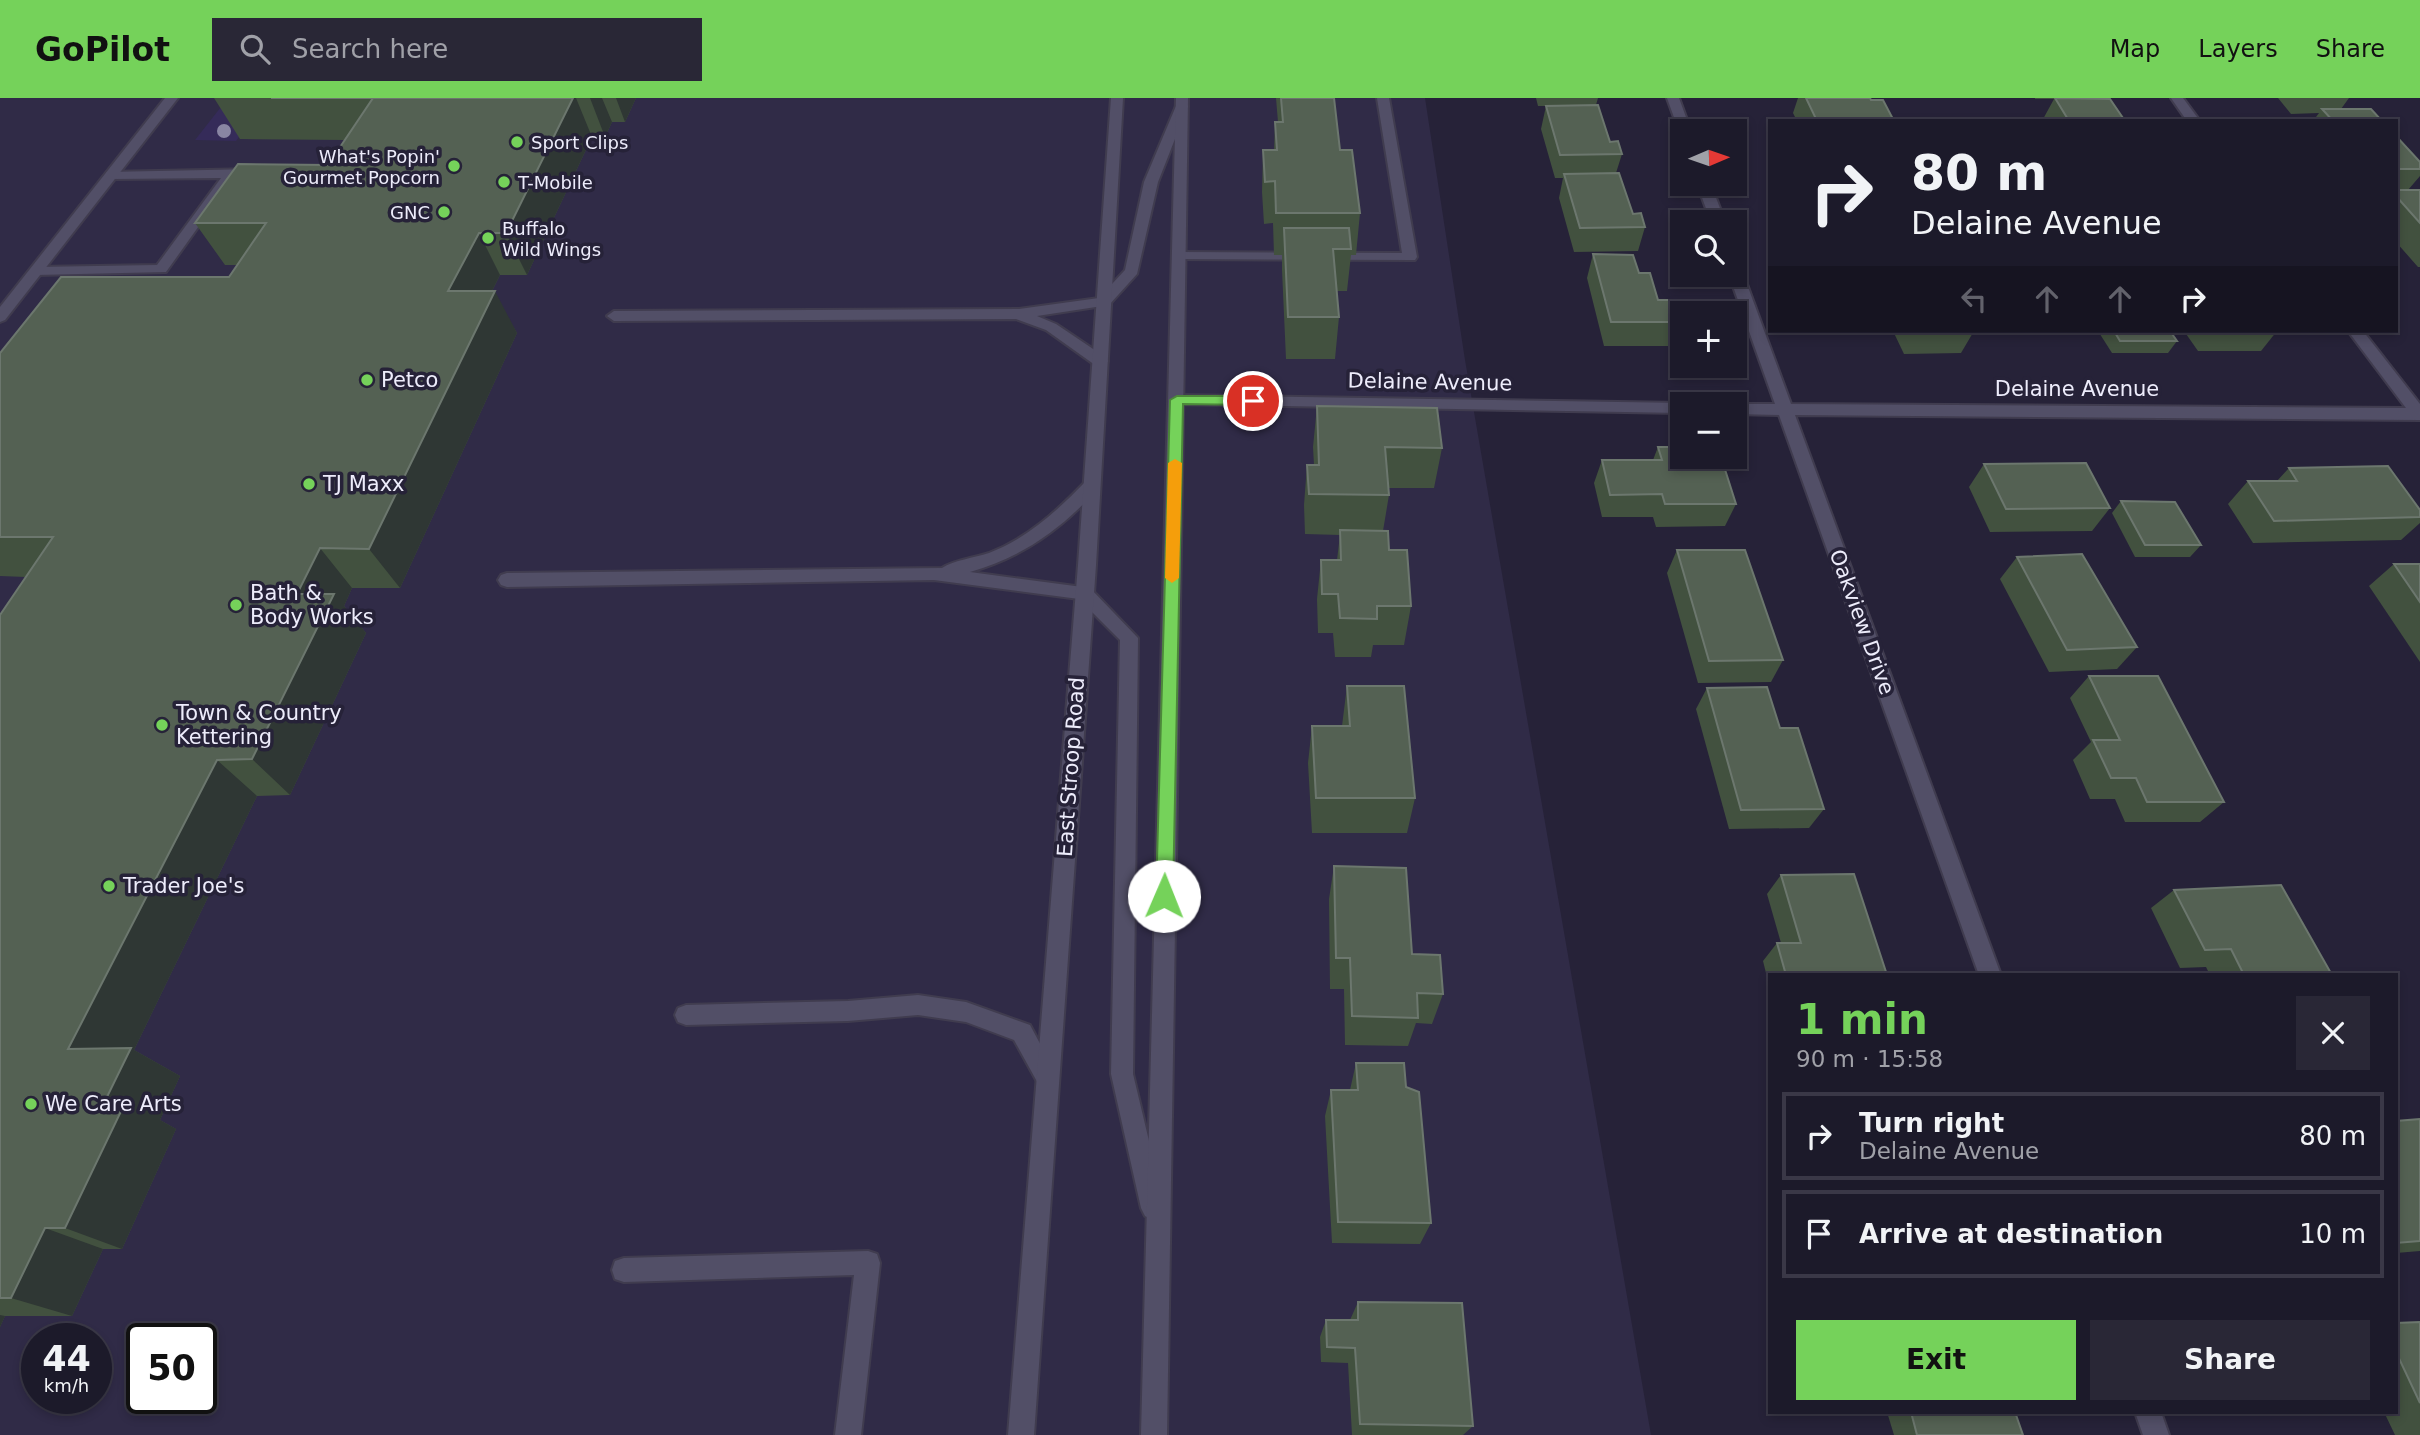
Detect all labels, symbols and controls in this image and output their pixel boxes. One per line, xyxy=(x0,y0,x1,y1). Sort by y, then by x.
search box xyxy=(212,18,702,81)
text: GoPilot xyxy=(35,30,170,69)
icon: search xyxy=(236,30,274,68)
text: Search here xyxy=(292,34,448,64)
text: Map xyxy=(2110,35,2160,63)
text: Layers xyxy=(2198,35,2278,63)
text: Share xyxy=(2316,35,2385,63)
north arrow xyxy=(1670,119,1746,196)
map controls xyxy=(1670,119,1747,469)
place label: Sport Clips xyxy=(531,132,628,153)
marker: Sport Clips xyxy=(509,134,525,150)
text: 80 m xyxy=(1911,145,2047,202)
place label: What's Popin' Gourmet Popcorn xyxy=(283,146,440,188)
icon: right xyxy=(1796,147,1887,238)
marker: What's Popin' Gourmet Popcorn xyxy=(446,158,462,174)
place label: T-Mobile xyxy=(517,172,593,193)
marker: T-Mobile xyxy=(496,174,512,190)
place label: GNC xyxy=(390,202,430,223)
marker: GNC xyxy=(436,204,452,220)
text: Delaine Avenue xyxy=(1911,204,2162,242)
button: search xyxy=(1670,210,1747,287)
place label: Buffalo Wild Wings xyxy=(502,218,601,260)
marker: Buffalo Wild Wings xyxy=(480,230,496,246)
icon: left xyxy=(1955,280,1993,318)
icon: ahead xyxy=(2028,280,2066,318)
icon: ahead xyxy=(2101,280,2139,318)
icon: right xyxy=(2174,280,2212,318)
button: + xyxy=(1670,301,1747,378)
place label: Petco xyxy=(381,368,438,392)
street label: Delaine Avenue xyxy=(1348,369,1512,395)
pin xyxy=(1223,371,1283,431)
marker: Petco xyxy=(359,372,375,388)
street label: Delaine Avenue xyxy=(1995,377,2159,401)
icon: arrive xyxy=(1234,382,1272,420)
button: − xyxy=(1670,392,1747,469)
place label: TJ Maxx xyxy=(322,472,405,496)
marker: TJ Maxx xyxy=(301,476,317,492)
street label: Oakview Drive xyxy=(1825,546,1899,698)
place label: Bath & Body Works xyxy=(250,581,374,629)
marker: Bath & Body Works xyxy=(228,597,244,613)
street label: East Stroop Road xyxy=(1053,676,1089,858)
place label: Town & Country Kettering xyxy=(175,701,342,749)
marker: Town & Country Kettering xyxy=(154,717,170,733)
position arrow xyxy=(1127,859,1201,933)
place label: Trader Joe's xyxy=(122,874,244,898)
marker: Trader Joe's xyxy=(101,878,117,894)
text: 1 min xyxy=(1796,995,1928,1044)
button: close xyxy=(2296,996,2370,1070)
text: 90 m · 15:58 xyxy=(1796,1046,1943,1072)
place label: We Care Arts xyxy=(45,1092,182,1116)
marker: We Care Arts xyxy=(23,1096,39,1112)
text: Turn right xyxy=(1859,1108,2004,1138)
icon: right xyxy=(1800,1117,1838,1155)
text: 80 m xyxy=(2299,1121,2366,1151)
text: Delaine Avenue xyxy=(1859,1138,2039,1164)
icon: arrive xyxy=(1800,1215,1838,1253)
text: Arrive at destination xyxy=(1859,1219,2163,1249)
text: 10 m xyxy=(2299,1219,2366,1249)
button: Exit xyxy=(1796,1320,2076,1400)
button: Share xyxy=(2090,1320,2370,1400)
speed limit sign: 50 xyxy=(126,1323,217,1414)
text: 44 xyxy=(42,1339,91,1379)
text: km/h xyxy=(44,1375,89,1396)

